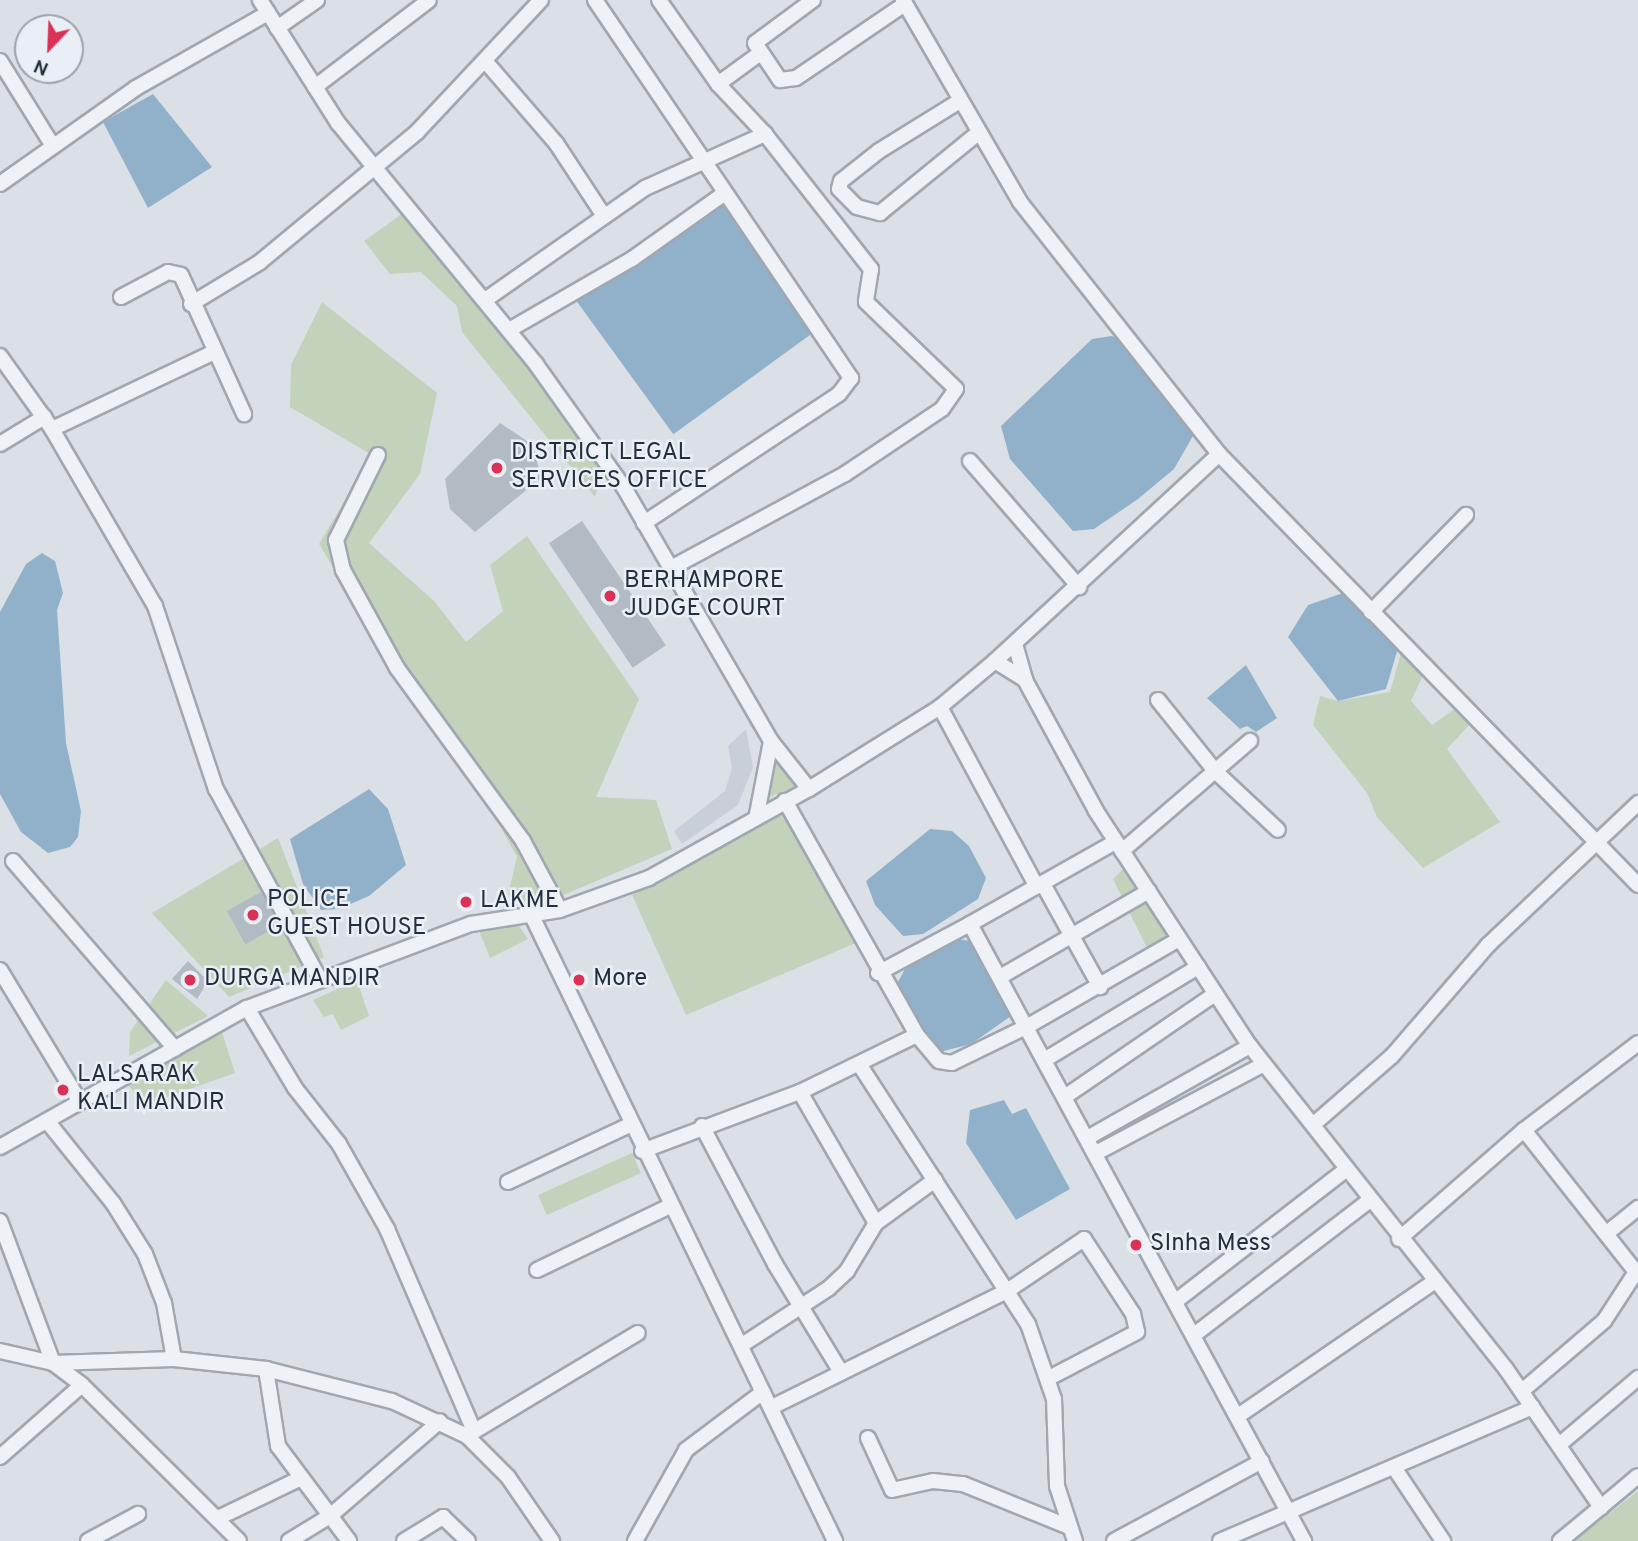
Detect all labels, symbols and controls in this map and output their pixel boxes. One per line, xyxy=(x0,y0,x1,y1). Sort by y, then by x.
north arrow xyxy=(14,14,84,84)
text: N xyxy=(31,53,53,80)
place label: DISTRICT LEGAL SERVICES OFFICE xyxy=(511,440,708,496)
marker: DISTRICT LEGAL SERVICES OFFICE xyxy=(489,460,505,476)
place label: BERHAMPORE JUDGE COURT xyxy=(624,568,785,624)
marker: BERHAMPORE JUDGE COURT xyxy=(602,588,618,604)
place label: POLICE GUEST HOUSE xyxy=(267,887,427,943)
place label: LAKME xyxy=(480,888,559,916)
marker: LAKME xyxy=(458,894,474,910)
marker: POLICE GUEST HOUSE xyxy=(245,907,261,923)
place label: DURGA MANDIR xyxy=(204,966,381,994)
place label: More xyxy=(593,966,647,994)
marker: DURGA MANDIR xyxy=(182,972,198,988)
marker: More xyxy=(571,972,587,988)
place label: LALSARAK KALI MANDIR xyxy=(77,1062,225,1118)
marker: LALSARAK KALI MANDIR xyxy=(55,1082,71,1098)
place label: SInha Mess xyxy=(1150,1231,1271,1259)
marker: SInha Mess xyxy=(1128,1237,1144,1253)

